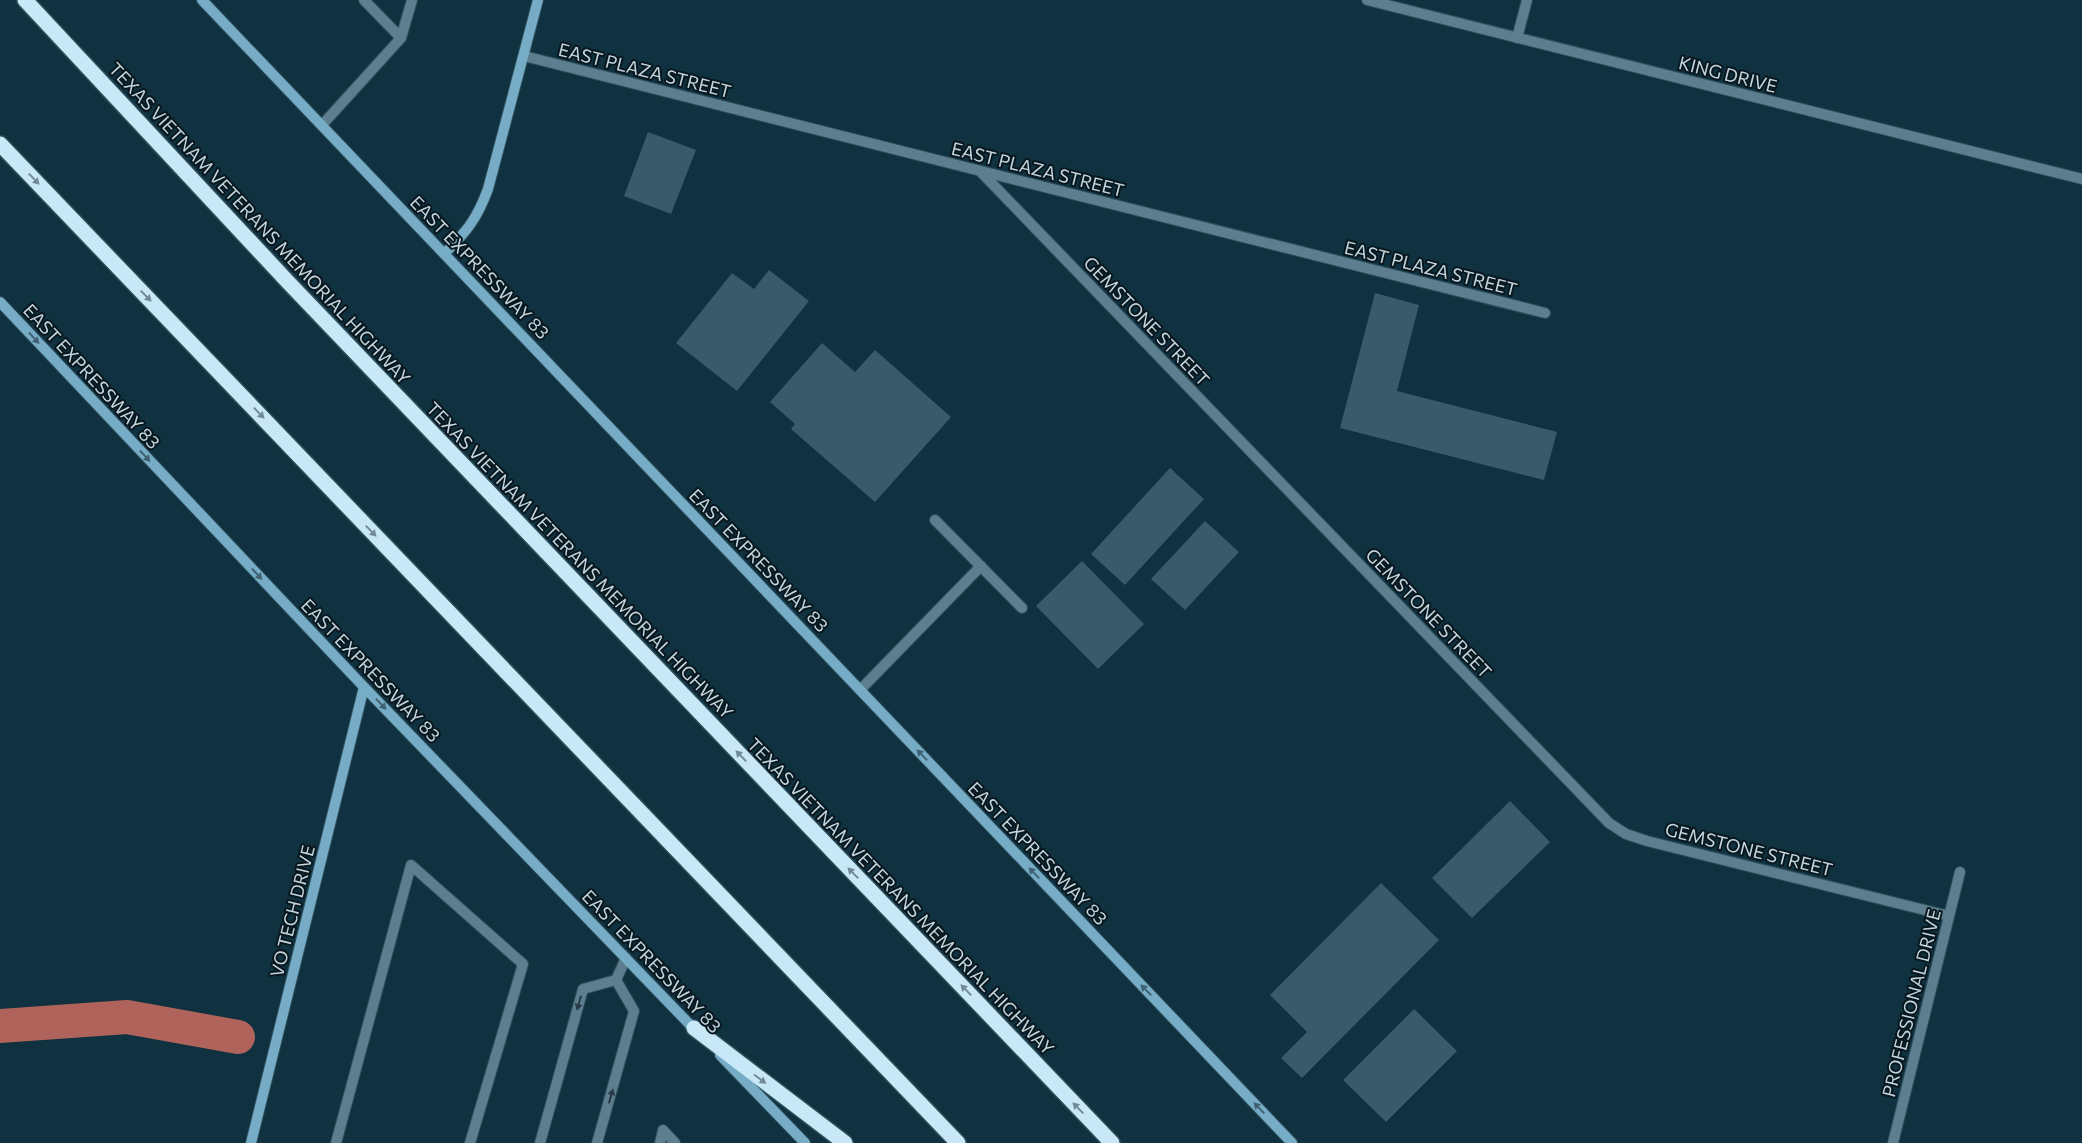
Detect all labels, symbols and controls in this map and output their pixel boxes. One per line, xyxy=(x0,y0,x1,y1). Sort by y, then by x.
street label: EAST PLAZA STREET xyxy=(556,38,734,102)
street label: KING DRIVE xyxy=(1676,51,1780,97)
street label: TEXAS VIETNAM VETERANS MEMORIAL HIGHWAY xyxy=(105,57,416,389)
street label: EAST PLAZA STREET xyxy=(949,137,1127,201)
one-way arrow xyxy=(28,172,40,184)
street label: EAST EXPRESSWAY 83 xyxy=(406,191,554,343)
street label: EAST PLAZA STREET xyxy=(1342,236,1520,300)
street label: GEMSTONE STREET xyxy=(1079,252,1215,390)
one-way arrow xyxy=(140,290,152,302)
street label: EAST EXPRESSWAY 83 xyxy=(19,299,165,453)
one-way arrow xyxy=(28,331,40,343)
street label: TEXAS VIETNAM VETERANS MEMORIAL HIGHWAY xyxy=(422,397,738,723)
one-way arrow xyxy=(253,407,265,419)
one-way arrow xyxy=(139,449,151,461)
street label: EAST EXPRESSWAY 83 xyxy=(685,484,833,636)
one-way arrow xyxy=(365,524,377,536)
street label: GEMSTONE STREET xyxy=(1361,544,1497,682)
one-way arrow xyxy=(251,567,263,579)
street label: EAST EXPRESSWAY 83 xyxy=(297,594,445,746)
one-way arrow xyxy=(375,698,387,710)
street label: TEXAS VIETNAM VETERANS MEMORIAL HIGHWAY xyxy=(743,733,1059,1059)
one-way arrow xyxy=(916,749,928,761)
one-way arrow xyxy=(735,750,747,762)
street label: EAST EXPRESSWAY 83 xyxy=(964,777,1112,929)
street label: GEMSTONE STREET xyxy=(1663,818,1835,880)
street label: VO TECH DRIVE xyxy=(265,843,319,979)
one-way arrow xyxy=(847,867,859,879)
one-way arrow xyxy=(1028,867,1040,879)
street label: EAST EXPRESSWAY 83 xyxy=(578,885,726,1037)
street label: PROFESSIONAL DRIVE xyxy=(1877,907,1945,1099)
one-way arrow xyxy=(1140,984,1152,996)
one-way arrow xyxy=(960,985,972,997)
one-way arrow xyxy=(575,995,583,1010)
one-way arrow xyxy=(753,1073,766,1084)
one-way arrow xyxy=(607,1088,615,1103)
one-way arrow xyxy=(1072,1102,1084,1114)
one-way arrow xyxy=(1253,1102,1265,1114)

